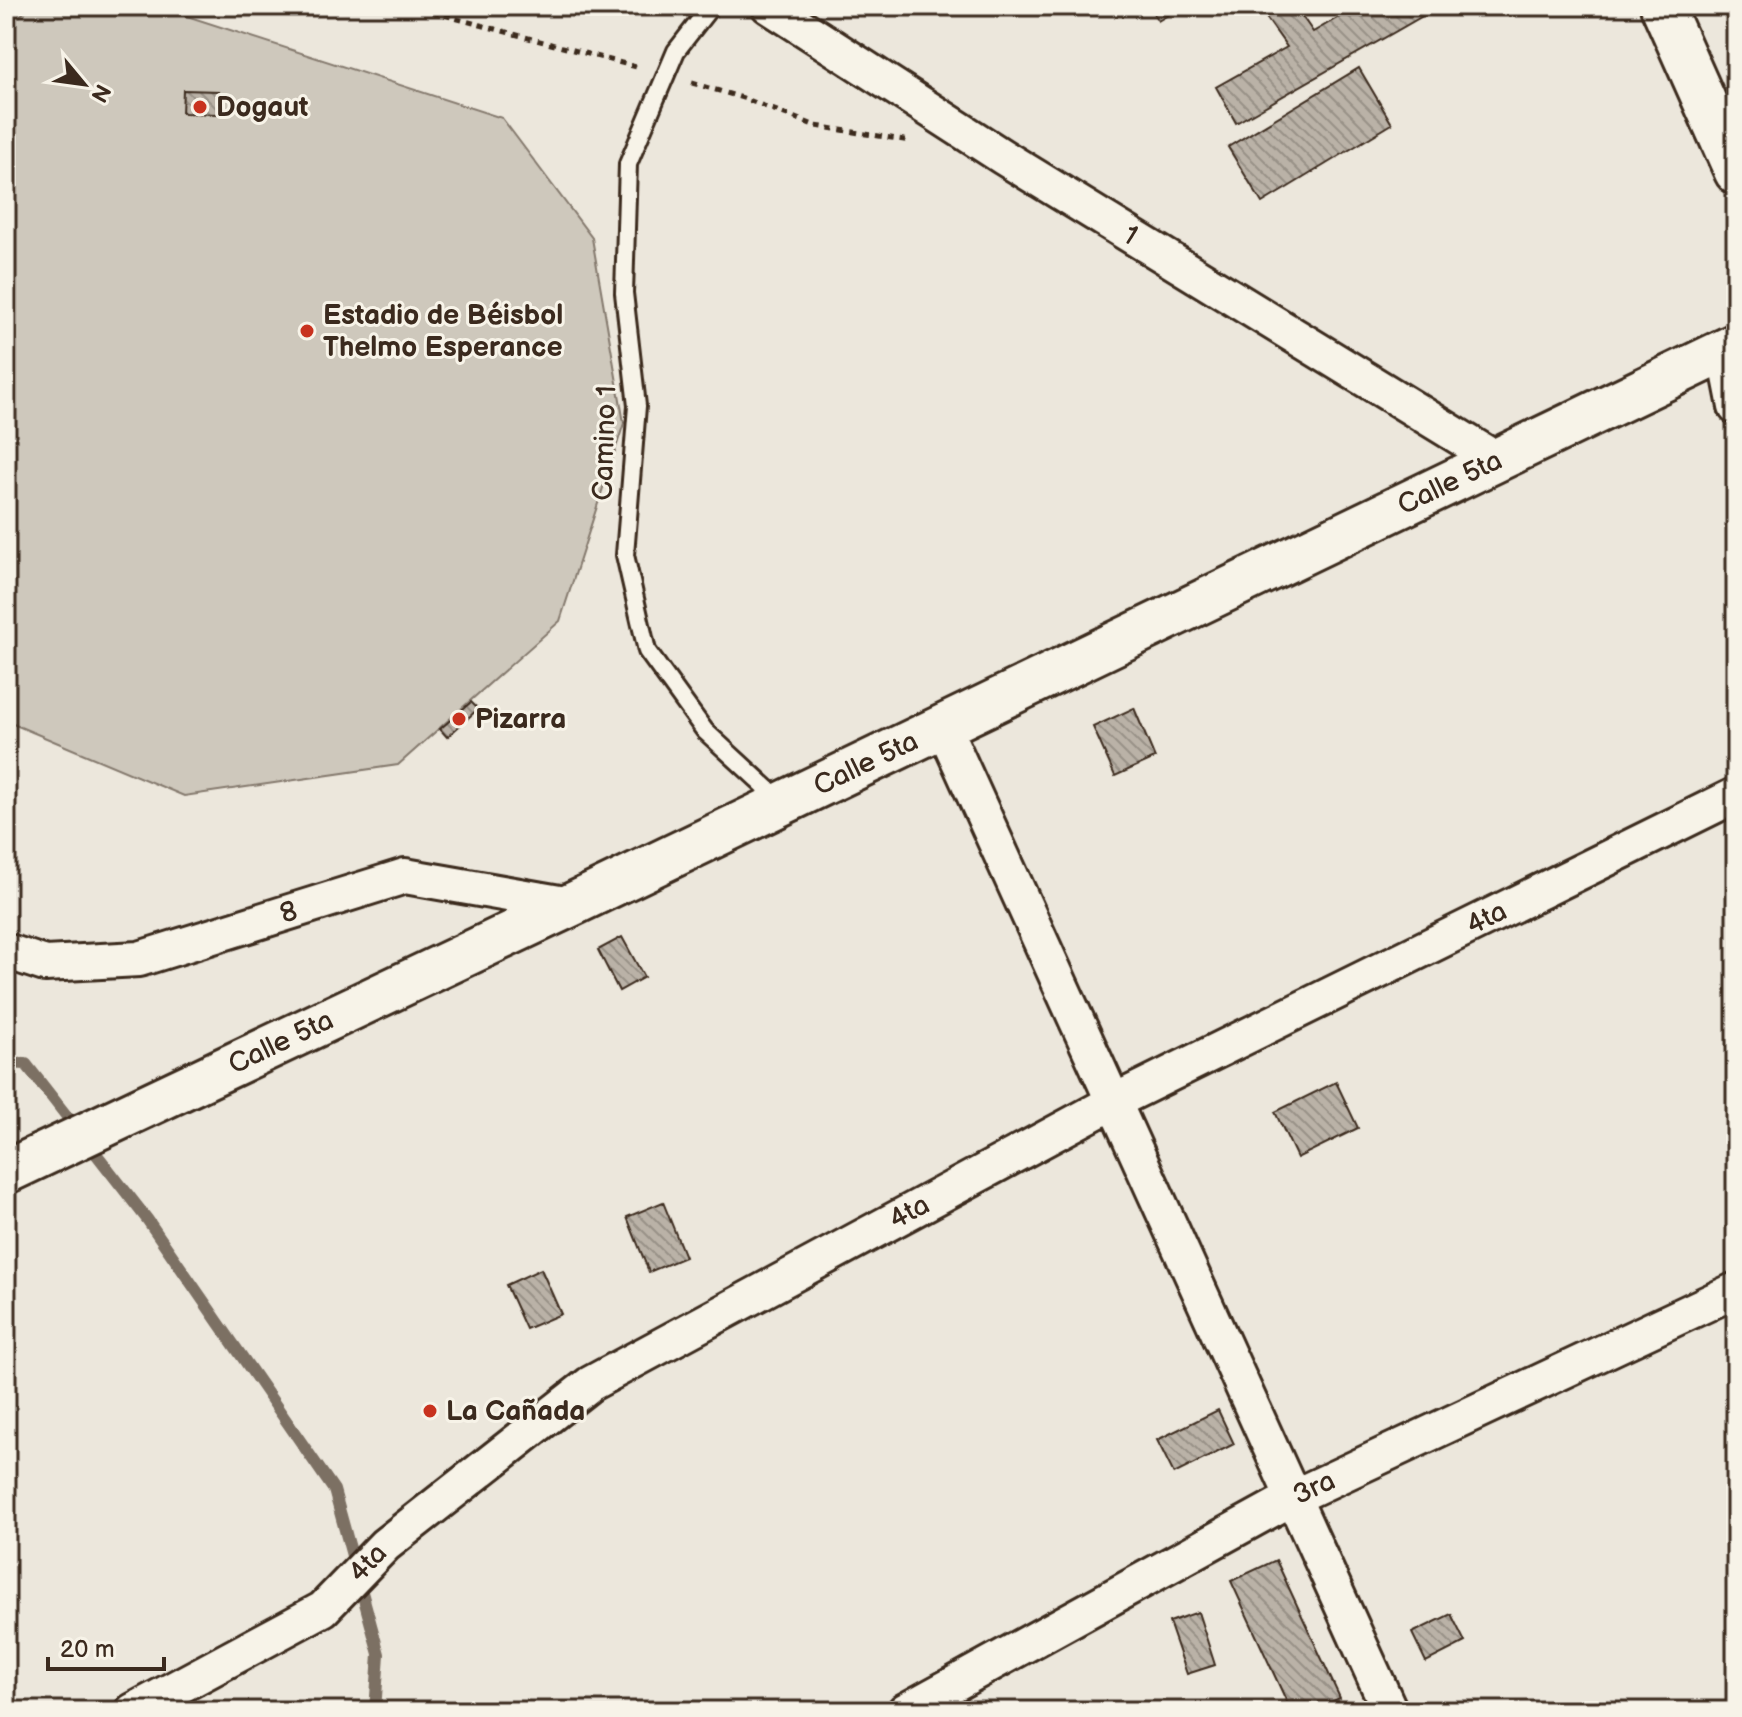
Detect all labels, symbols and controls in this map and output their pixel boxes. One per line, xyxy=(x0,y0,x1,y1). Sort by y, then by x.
north arrow xyxy=(44,44,124,124)
text: N xyxy=(84,79,116,107)
place label: Dogaut xyxy=(216,91,308,124)
marker: Dogaut xyxy=(191,98,209,116)
street label: 1 xyxy=(1117,218,1144,252)
place label: Estadio de Béisbol Thelmo Esperance xyxy=(323,299,563,364)
marker: Estadio de Béisbol Thelmo Esperance xyxy=(298,322,316,340)
street label: Camino 1 xyxy=(586,385,624,501)
street label: Calle 5ta xyxy=(1392,443,1507,522)
place label: Pizarra xyxy=(475,703,566,736)
marker: Pizarra xyxy=(450,710,468,728)
street label: Calle 5ta xyxy=(808,724,923,802)
street label: 8 xyxy=(276,894,301,930)
street label: 4ta xyxy=(1461,894,1512,942)
street label: Calle 5ta xyxy=(223,1003,339,1081)
street label: 4ta xyxy=(883,1188,935,1236)
place label: La Cañada xyxy=(446,1395,585,1428)
marker: La Cañada xyxy=(421,1402,439,1420)
street label: 3ra xyxy=(1288,1464,1340,1512)
street label: 4ta xyxy=(342,1537,394,1589)
scale bar xyxy=(48,1621,164,1671)
text: 20 m xyxy=(60,1635,115,1664)

